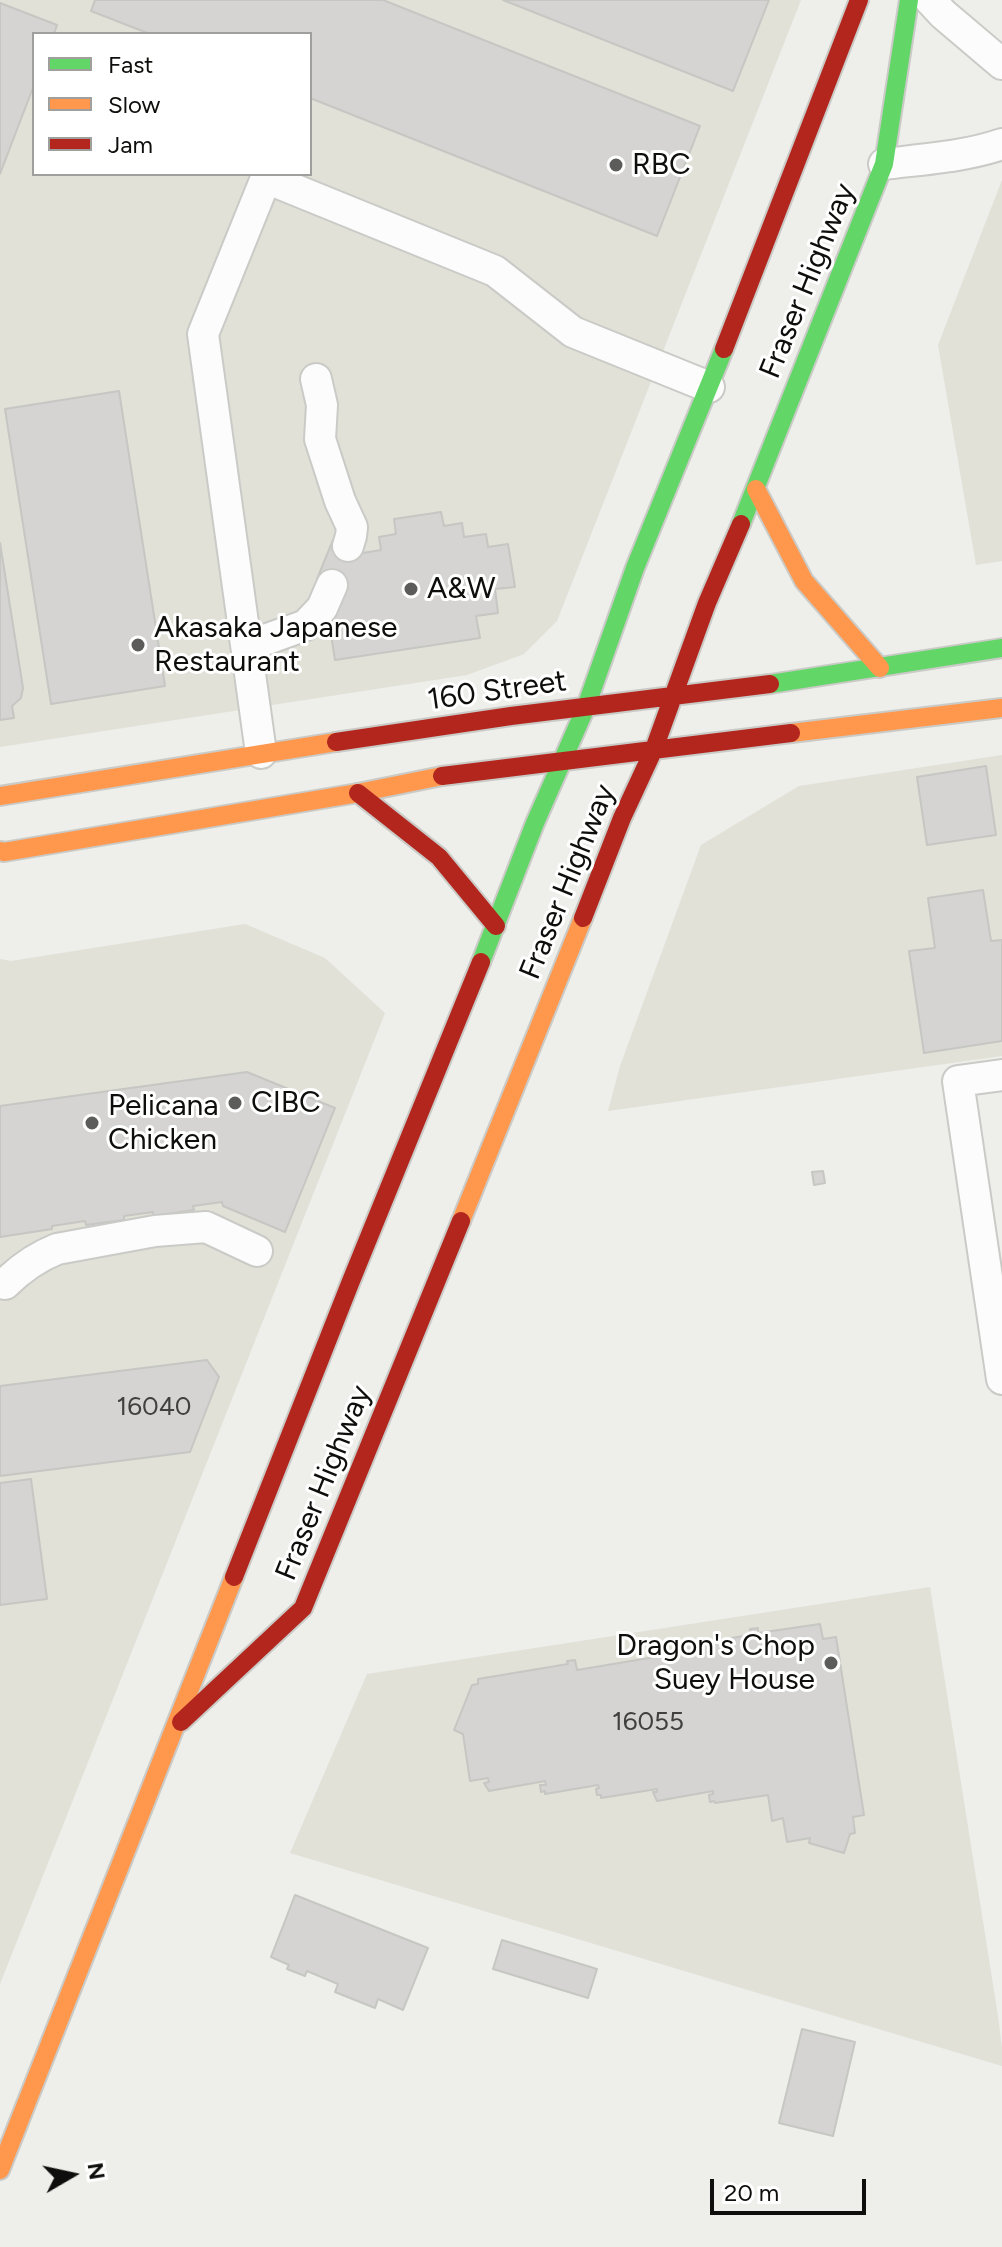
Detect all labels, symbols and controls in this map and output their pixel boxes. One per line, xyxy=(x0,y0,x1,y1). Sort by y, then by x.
legend xyxy=(32,32,312,176)
text: Fast xyxy=(108,50,153,79)
text: Slow xyxy=(108,90,160,119)
text: Jam xyxy=(108,130,153,159)
place label: RBC xyxy=(632,147,691,183)
marker: RBC xyxy=(607,156,625,174)
street label: Fraser Highway xyxy=(753,178,863,384)
place label: A&W xyxy=(427,571,495,607)
marker: A&W xyxy=(402,580,420,598)
place label: Akasaka Japanese Restaurant xyxy=(154,610,397,680)
marker: Akasaka Japanese Restaurant xyxy=(129,636,147,654)
street label: 160 Street xyxy=(425,663,569,719)
street label: Fraser Highway xyxy=(513,779,623,985)
place label: CIBC xyxy=(251,1085,321,1121)
place label: Pelicana Chicken xyxy=(108,1088,219,1158)
marker: CIBC xyxy=(226,1094,244,1112)
marker: Pelicana Chicken xyxy=(83,1114,101,1132)
street label: Fraser Highway xyxy=(269,1380,379,1586)
house number: 16040 xyxy=(117,1391,191,1423)
place label: Dragon's Chop Suey House xyxy=(616,1628,815,1698)
marker: Dragon's Chop Suey House xyxy=(822,1654,840,1672)
house number: 16055 xyxy=(612,1706,684,1738)
north arrow xyxy=(32,2135,112,2215)
text: N xyxy=(82,2161,111,2182)
scale bar xyxy=(714,2163,870,2213)
text: 20 m xyxy=(724,2178,779,2207)

